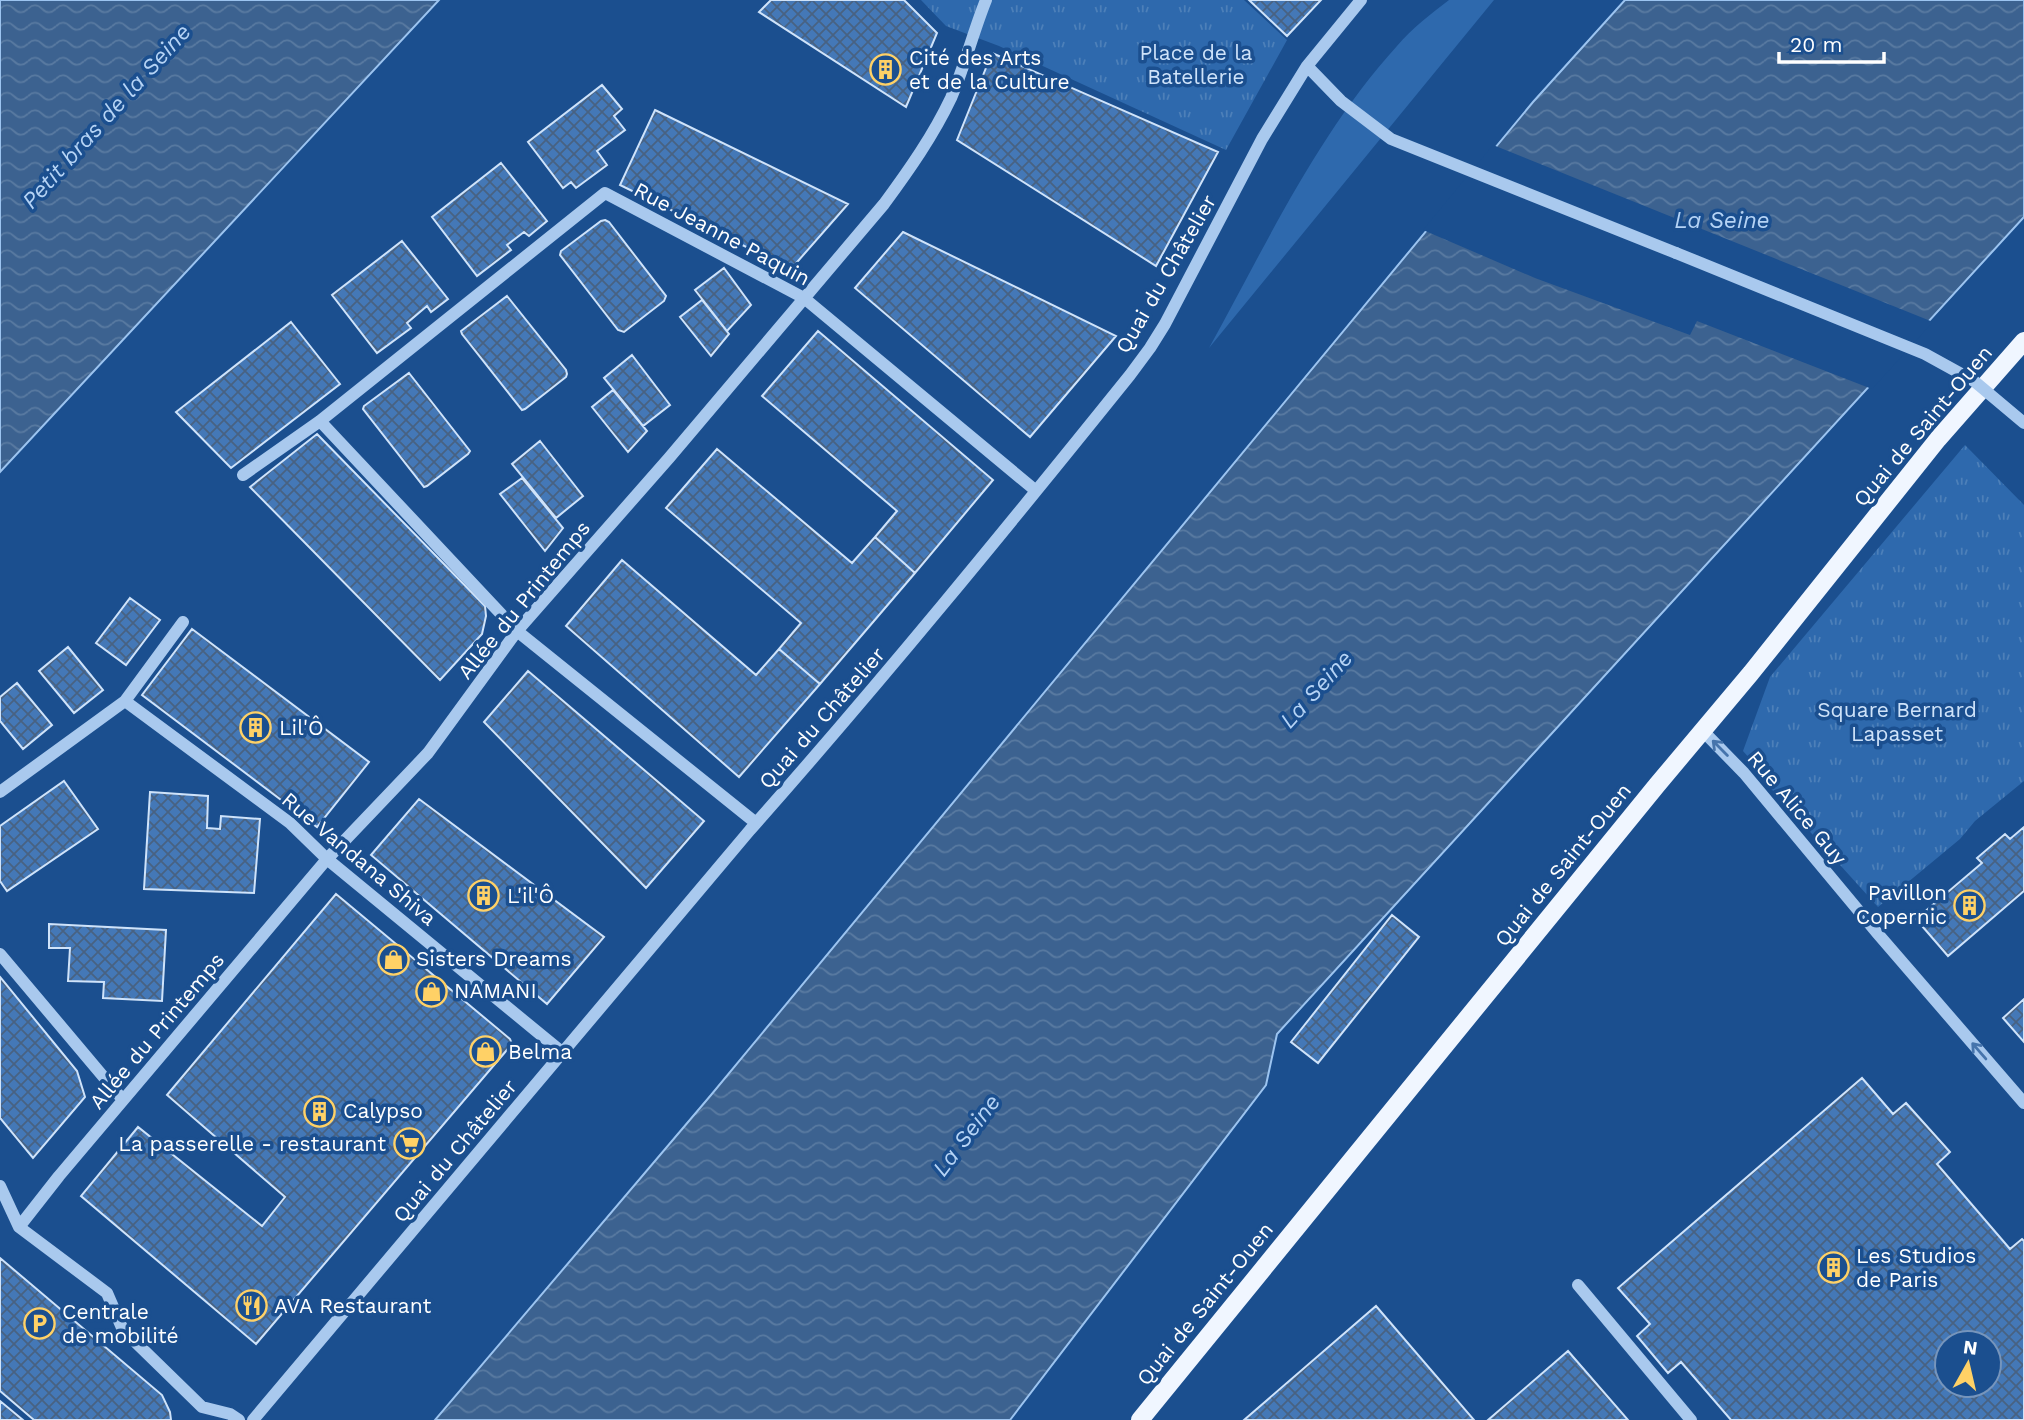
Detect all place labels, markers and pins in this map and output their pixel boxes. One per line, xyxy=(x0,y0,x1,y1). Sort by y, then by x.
place label: Cité des Arts et de la Culture xyxy=(909,45,1070,94)
building icon: Cité des Arts et de la Culture xyxy=(869,53,903,87)
building icon: Lil'Ô xyxy=(239,711,273,745)
place label: Lil'Ô xyxy=(279,715,324,740)
building icon: L'il'Ô xyxy=(467,879,501,913)
place label: Pavillon Copernic xyxy=(1856,880,1947,929)
place label: L'il'Ô xyxy=(507,883,554,908)
building icon: Pavillon Copernic xyxy=(1953,888,1987,922)
shop icon: Sisters Dreams xyxy=(376,942,410,976)
place label: Sisters Dreams xyxy=(416,946,572,971)
shop icon: NAMANI xyxy=(414,974,448,1008)
place label: NAMANI xyxy=(454,978,537,1003)
shop icon: Belma xyxy=(468,1035,502,1069)
place label: Belma xyxy=(508,1039,572,1064)
building icon: Calypso xyxy=(303,1094,337,1128)
place label: Calypso xyxy=(343,1098,423,1123)
supermarket icon: La passerelle - restaurant xyxy=(392,1127,426,1161)
place label: La passerelle - restaurant xyxy=(118,1131,386,1156)
place label: Les Studios de Paris xyxy=(1856,1243,1976,1292)
building icon: Les Studios de Paris xyxy=(1816,1251,1850,1285)
restaurant icon: AVA Restaurant xyxy=(234,1289,268,1323)
place label: AVA Restaurant xyxy=(274,1293,432,1318)
place label: Centrale de mobilité xyxy=(62,1299,179,1348)
parking icon: Centrale de mobilité xyxy=(22,1307,56,1341)

